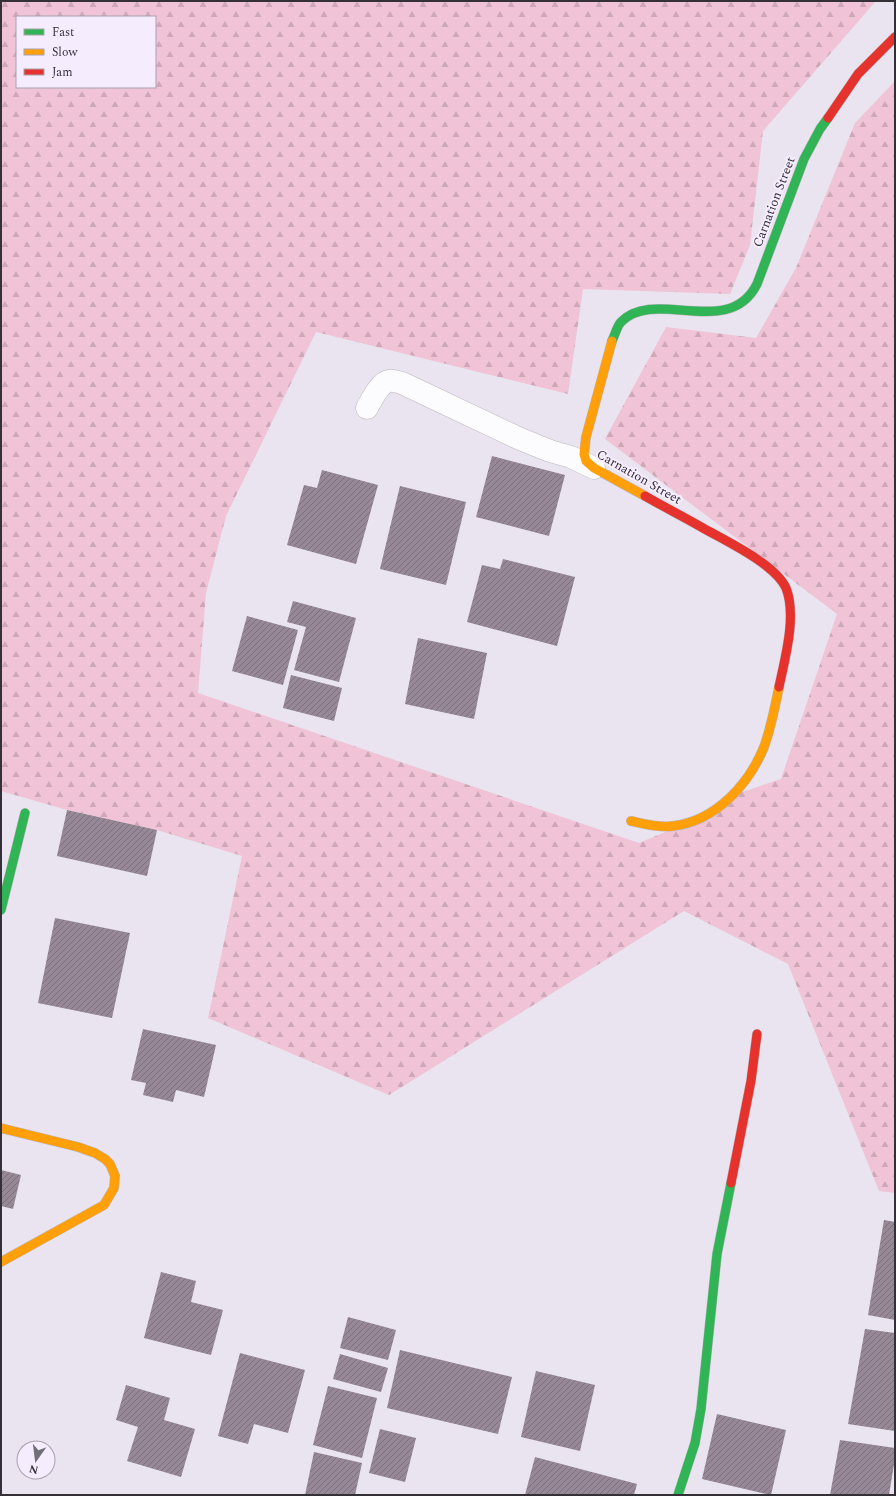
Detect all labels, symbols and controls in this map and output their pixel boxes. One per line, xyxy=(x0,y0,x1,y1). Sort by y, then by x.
legend xyxy=(16,16,156,88)
text: Fast xyxy=(52,23,74,42)
text: Slow xyxy=(52,43,78,62)
text: Jam xyxy=(52,63,73,82)
street label: Carnation Street xyxy=(748,153,801,250)
street label: Carnation Street xyxy=(593,444,686,510)
north arrow xyxy=(16,1440,56,1480)
text: N xyxy=(27,1460,40,1479)

